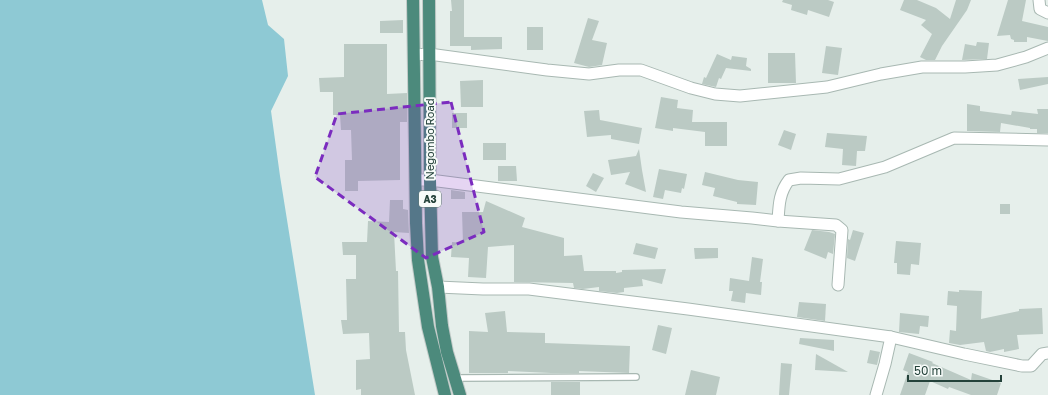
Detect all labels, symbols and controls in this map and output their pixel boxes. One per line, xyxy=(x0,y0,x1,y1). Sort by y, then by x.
street label: Negombo Road xyxy=(423,99,436,179)
road number: A3 xyxy=(419,191,441,207)
scale bar xyxy=(908,357,1001,383)
text: 50 m xyxy=(914,363,942,378)

